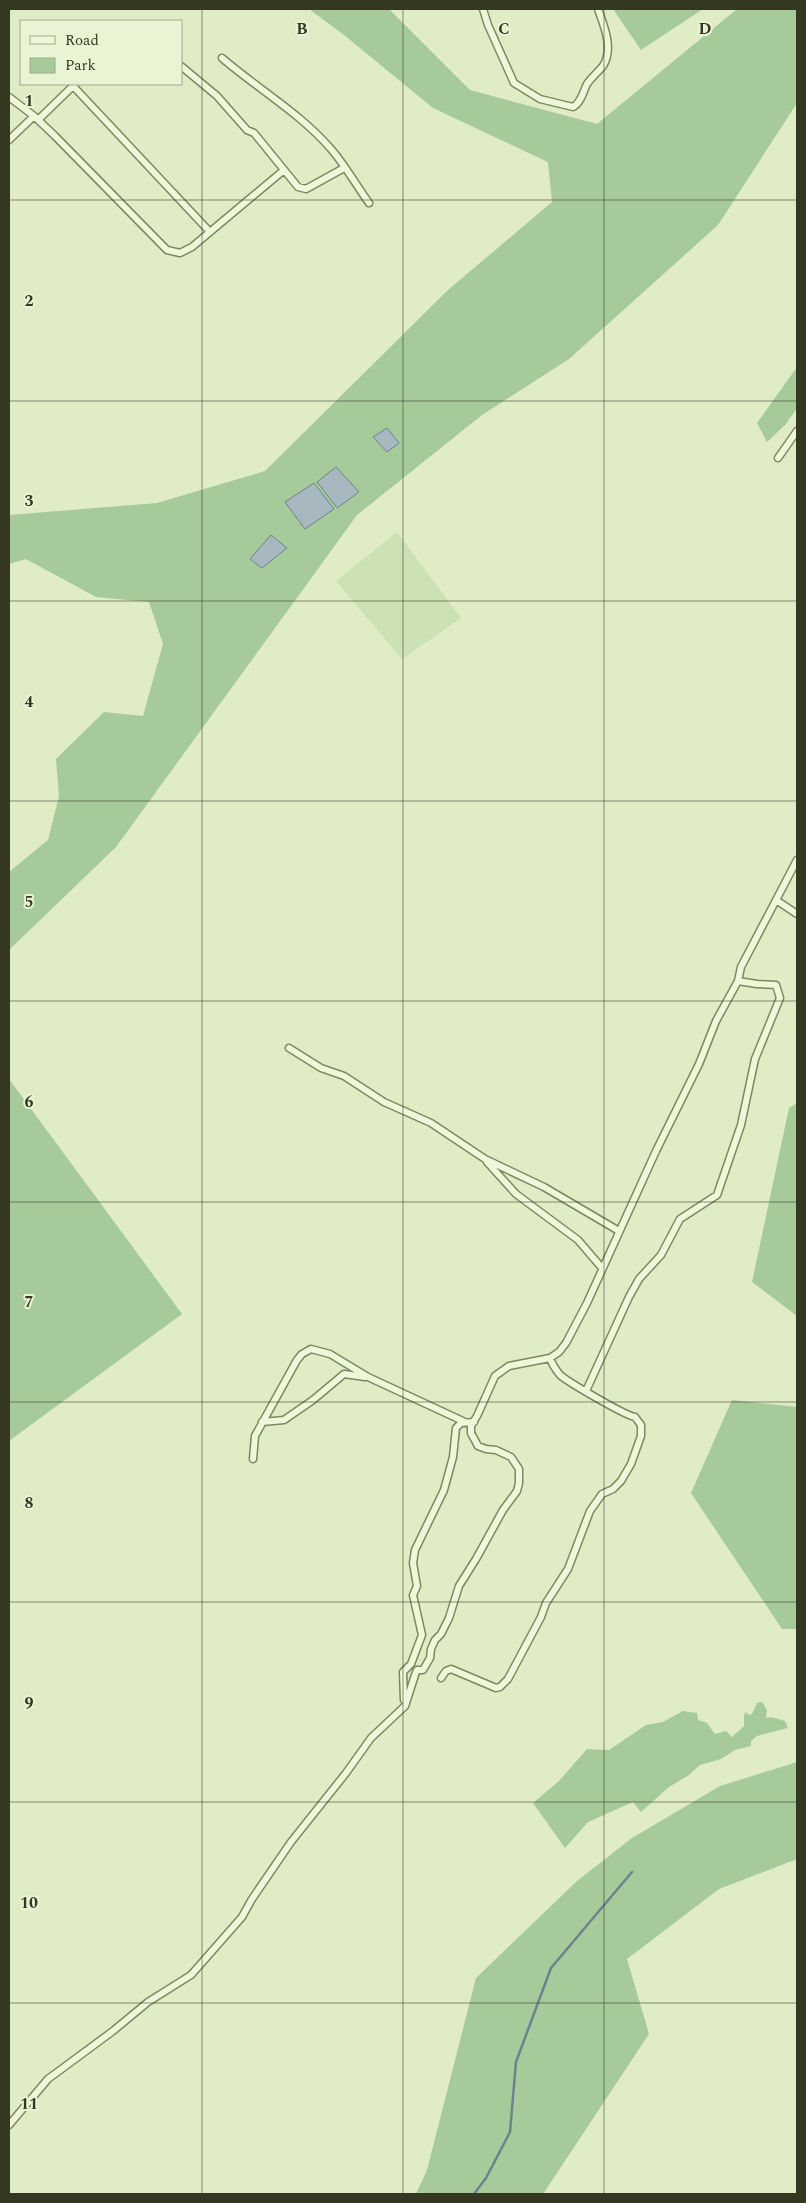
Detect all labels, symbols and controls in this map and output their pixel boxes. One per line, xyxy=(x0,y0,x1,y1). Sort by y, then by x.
text: B xyxy=(296,17,308,41)
text: C xyxy=(498,17,510,41)
text: D xyxy=(699,17,712,41)
legend xyxy=(20,20,182,85)
text: Road xyxy=(65,29,99,52)
text: Park xyxy=(65,54,96,77)
text: 1 xyxy=(25,89,33,113)
text: 2 xyxy=(25,289,34,313)
text: 3 xyxy=(25,489,34,513)
text: 4 xyxy=(25,690,34,714)
text: 5 xyxy=(25,890,33,914)
text: 6 xyxy=(25,1090,34,1114)
text: 7 xyxy=(25,1290,34,1314)
text: 8 xyxy=(25,1491,34,1515)
text: 9 xyxy=(25,1691,34,1715)
text: 10 xyxy=(20,1891,38,1915)
text: 11 xyxy=(20,2092,38,2116)

